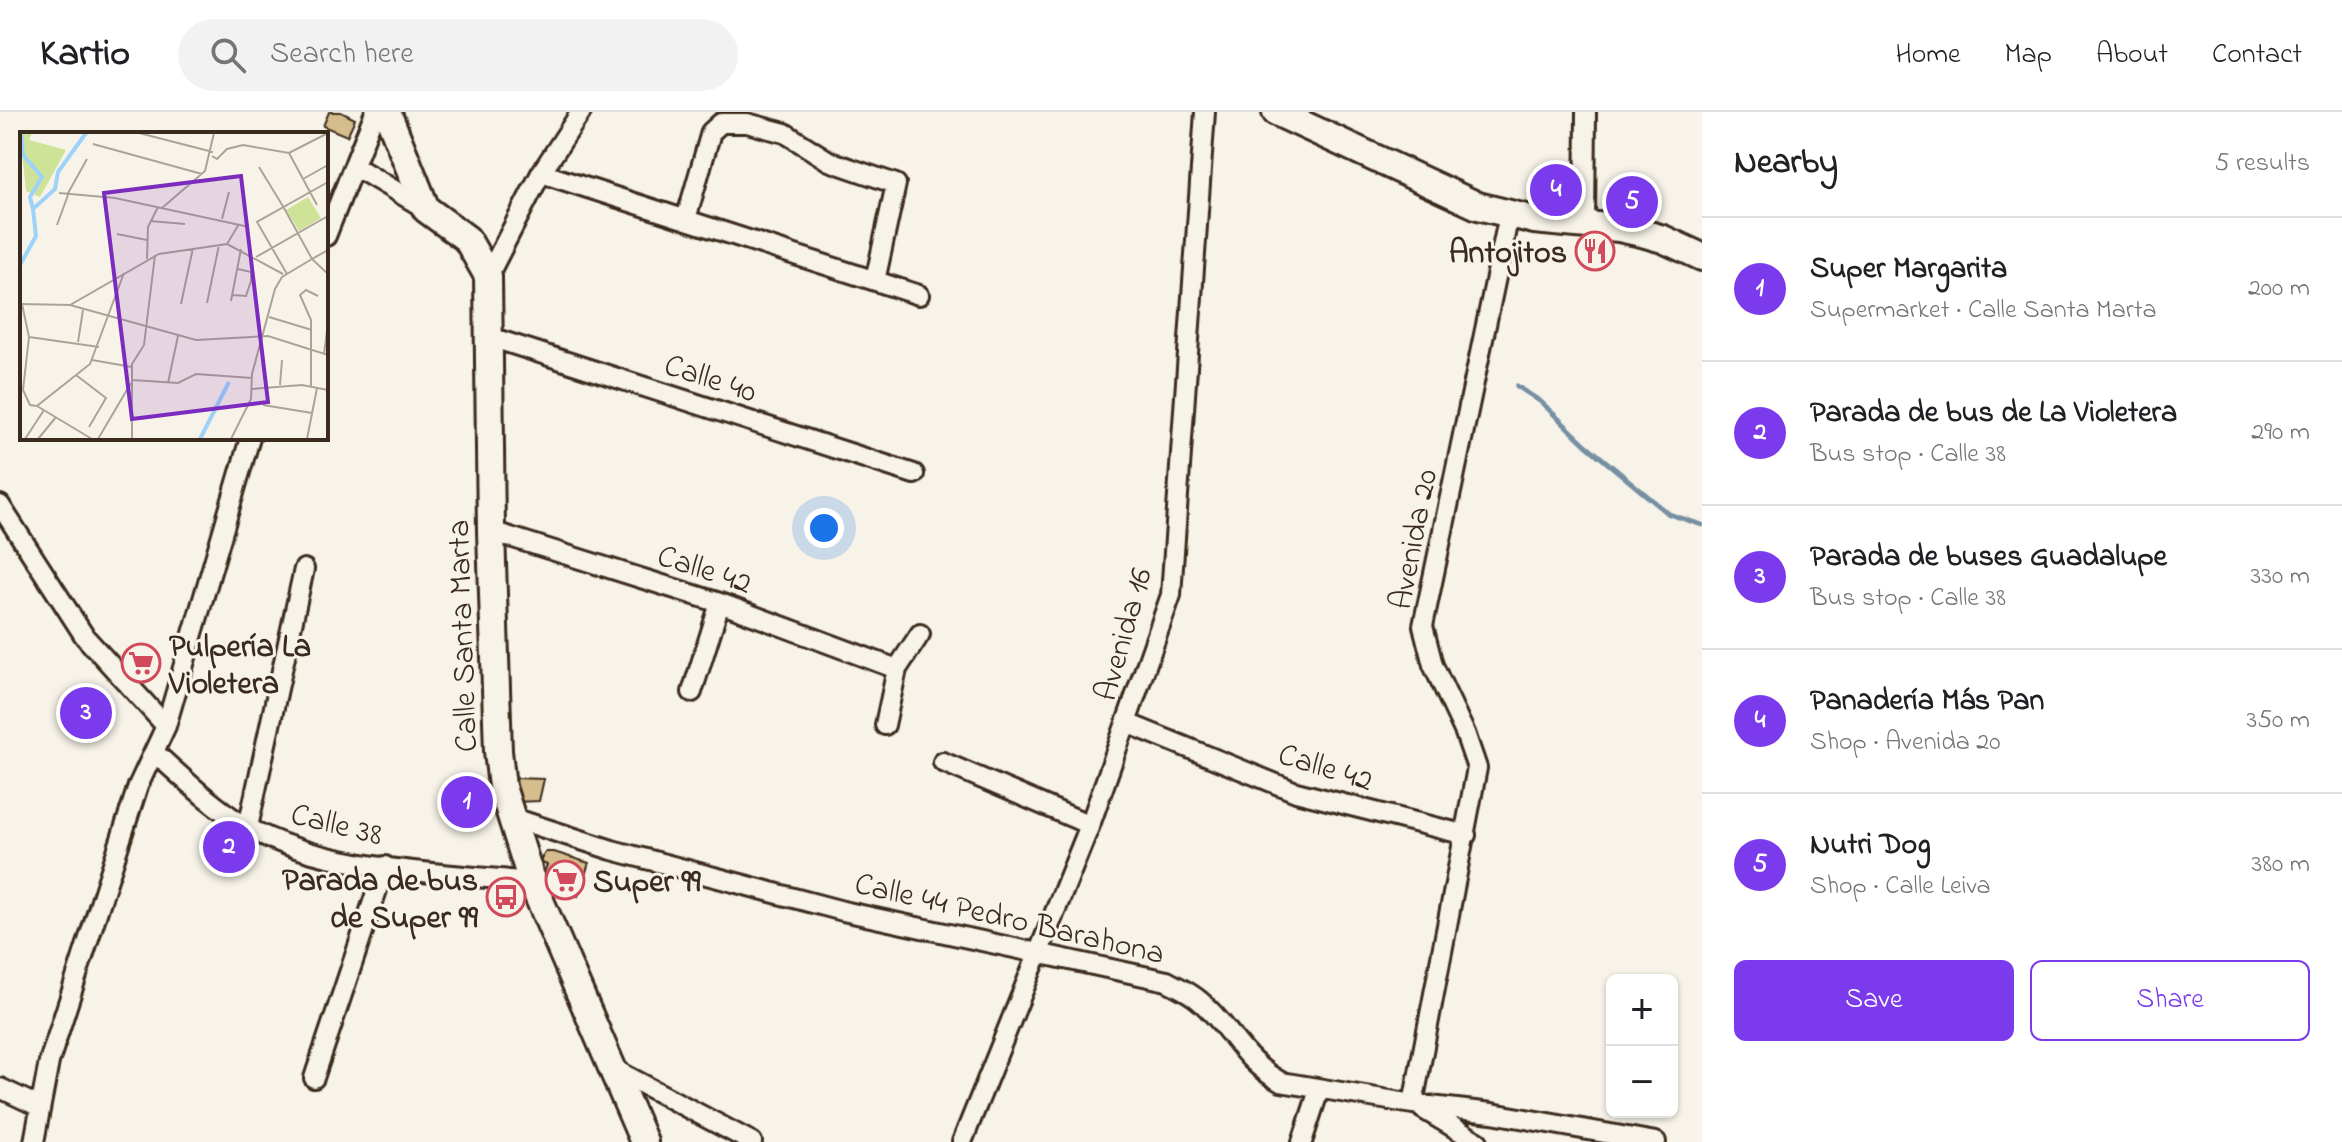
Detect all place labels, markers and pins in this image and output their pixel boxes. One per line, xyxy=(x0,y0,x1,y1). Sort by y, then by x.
pin: 4 xyxy=(1530,160,1582,220)
pin: 5 xyxy=(1606,172,1658,232)
restaurant icon: Antojitos xyxy=(1574,230,1616,272)
place label: Antojitos xyxy=(1449,231,1567,278)
place label: Pulpería La Violetera xyxy=(168,625,311,709)
supermarket icon: Pulpería La Violetera xyxy=(120,642,162,684)
pin: 3 xyxy=(60,683,112,743)
pin: 1 xyxy=(441,772,493,832)
pin: 2 xyxy=(203,817,255,877)
place label: Parada de bus de Super 99 xyxy=(282,859,478,943)
supermarket icon: Super 99 xyxy=(544,859,586,901)
place label: Super 99 xyxy=(593,860,701,907)
bus stop icon: Parada de bus de Super 99 xyxy=(485,876,527,918)

